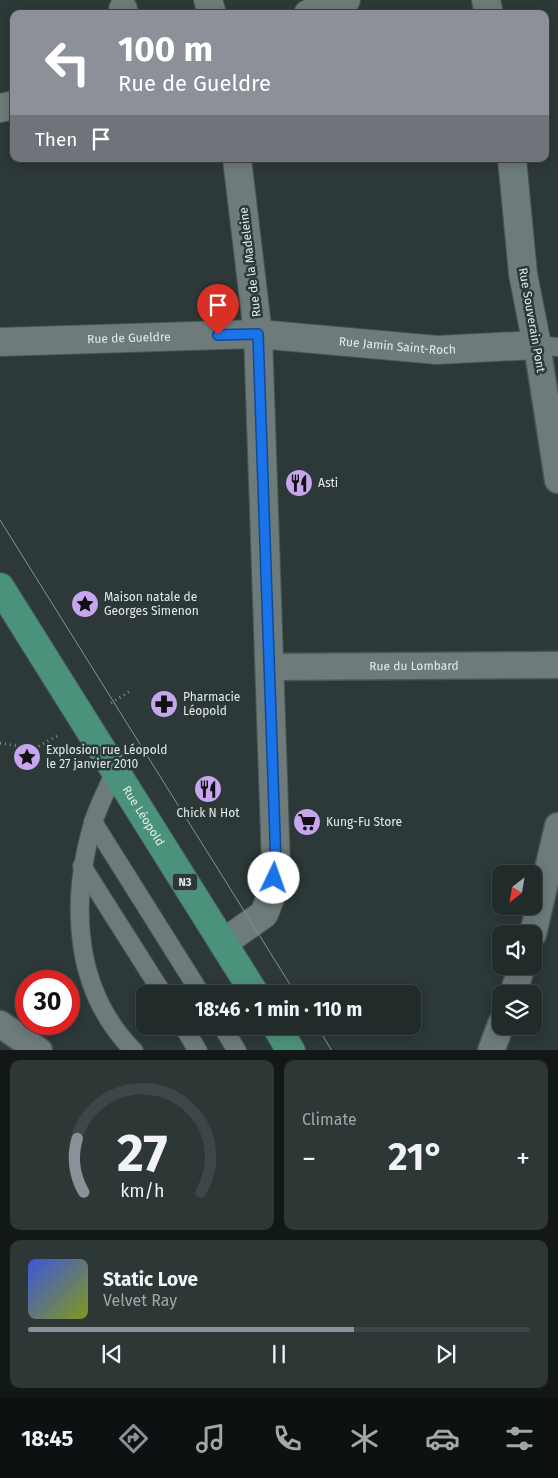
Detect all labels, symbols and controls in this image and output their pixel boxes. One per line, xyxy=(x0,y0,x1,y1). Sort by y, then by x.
text: 100 m xyxy=(118,28,213,70)
icon: left xyxy=(35,30,100,95)
text: Rue de Gueldre xyxy=(118,70,271,97)
icon: arrive xyxy=(87,125,115,153)
text: Then xyxy=(35,128,77,151)
street label: Rue de la Madeleine xyxy=(236,206,264,318)
street label: Rue Souverain Pont xyxy=(516,266,548,374)
pin xyxy=(197,284,239,335)
icon: arrive xyxy=(204,291,232,319)
street label: Rue de Gueldre xyxy=(87,330,171,346)
street label: Rue Jamin Saint-Roch xyxy=(338,334,456,357)
restaurant icon: Asti xyxy=(284,468,314,498)
place label: Asti xyxy=(318,476,338,490)
place icon: Maison natale de Georges Simenon xyxy=(70,589,100,619)
place label: Maison natale de Georges Simenon xyxy=(104,590,199,618)
street label: Rue du Lombard xyxy=(369,659,459,673)
pharmacy icon: Pharmacie Léopold xyxy=(149,689,179,719)
place label: Pharmacie Léopold xyxy=(183,690,240,718)
place icon: Explosion rue Léopold le 27 janvier 2010 xyxy=(12,742,42,772)
place label: Explosion rue Léopold le 27 janvier 2010 xyxy=(46,743,167,771)
restaurant icon: Chick N Hot xyxy=(193,774,223,804)
street label: Rue Léopold xyxy=(119,783,167,848)
place label: Chick N Hot xyxy=(177,806,240,820)
supermarket icon: Kung-Fu Store xyxy=(292,807,322,837)
place label: Kung-Fu Store xyxy=(326,815,402,829)
position arrow xyxy=(247,851,299,903)
north arrow xyxy=(492,865,542,915)
map controls xyxy=(492,865,542,1035)
road number: N3 xyxy=(172,874,198,890)
button: sound xyxy=(492,925,542,975)
speed limit sign: 30 xyxy=(15,970,80,1035)
button: layers xyxy=(492,985,542,1035)
text: 18:46 · 1 min · 110 m xyxy=(195,998,362,1021)
text: Climate xyxy=(302,1110,357,1129)
text: 27 xyxy=(117,1122,167,1185)
text: 21° xyxy=(388,1134,444,1180)
text: − xyxy=(302,1142,316,1175)
text: + xyxy=(516,1142,530,1175)
text: km/h xyxy=(120,1180,164,1202)
text: Static Love xyxy=(103,1268,198,1291)
text: Velvet Ray xyxy=(103,1291,177,1310)
icon: previous xyxy=(98,1340,126,1368)
icon: pause xyxy=(265,1340,293,1368)
icon: next xyxy=(432,1340,460,1368)
icon: directions xyxy=(116,1421,151,1456)
icon: music xyxy=(193,1421,228,1456)
icon: phone xyxy=(270,1421,305,1456)
icon: climate xyxy=(347,1421,382,1456)
icon: car xyxy=(425,1421,460,1456)
icon: filters xyxy=(502,1421,537,1456)
text: 18:45 xyxy=(21,1425,73,1452)

